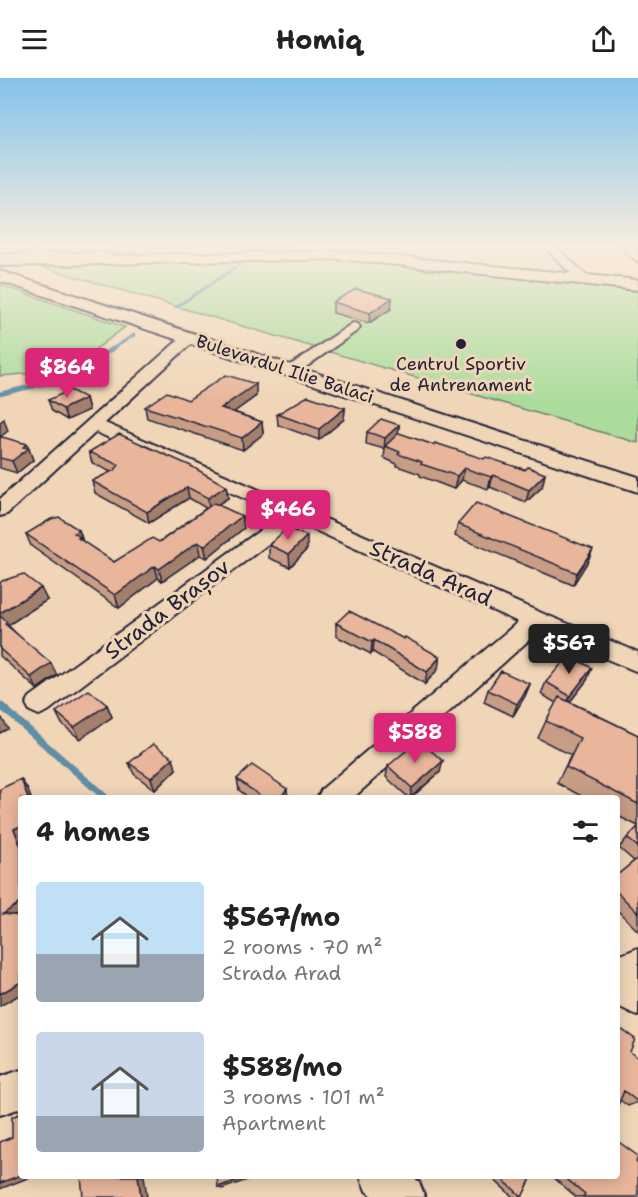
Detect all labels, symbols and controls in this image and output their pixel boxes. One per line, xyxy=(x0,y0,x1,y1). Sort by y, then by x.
text: Homiq xyxy=(276,21,362,58)
icon: menu xyxy=(18,23,51,56)
icon: share xyxy=(587,23,620,56)
street label: Bulevardul Ilie Balaci xyxy=(193,329,377,409)
marker: Centrul Sportiv de Antrenament xyxy=(454,337,468,351)
pin: $864 xyxy=(31,348,103,399)
place label: Centrul Sportiv de Antrenament xyxy=(390,352,533,397)
text: $864 xyxy=(39,354,95,380)
pin: $466 xyxy=(252,490,324,541)
text: $466 xyxy=(260,496,316,522)
street label: Strada Arad xyxy=(365,533,497,613)
street label: Strada Brașov xyxy=(98,552,236,667)
pin: $567 xyxy=(533,624,605,675)
text: $567 xyxy=(542,630,596,656)
pin: $588 xyxy=(379,713,451,764)
text: $588 xyxy=(388,719,442,745)
text: 4 homes xyxy=(36,814,150,849)
icon: filters xyxy=(569,815,602,848)
text: $567/mo xyxy=(222,899,340,934)
icon: home xyxy=(84,906,156,978)
text: 2 rooms · 70 m² xyxy=(222,934,383,960)
text: Strada Arad xyxy=(222,960,341,986)
text: $588/mo xyxy=(222,1049,343,1084)
icon: home xyxy=(84,1056,156,1128)
text: 3 rooms · 101 m² xyxy=(222,1084,385,1110)
text: Apartment xyxy=(222,1110,326,1136)

